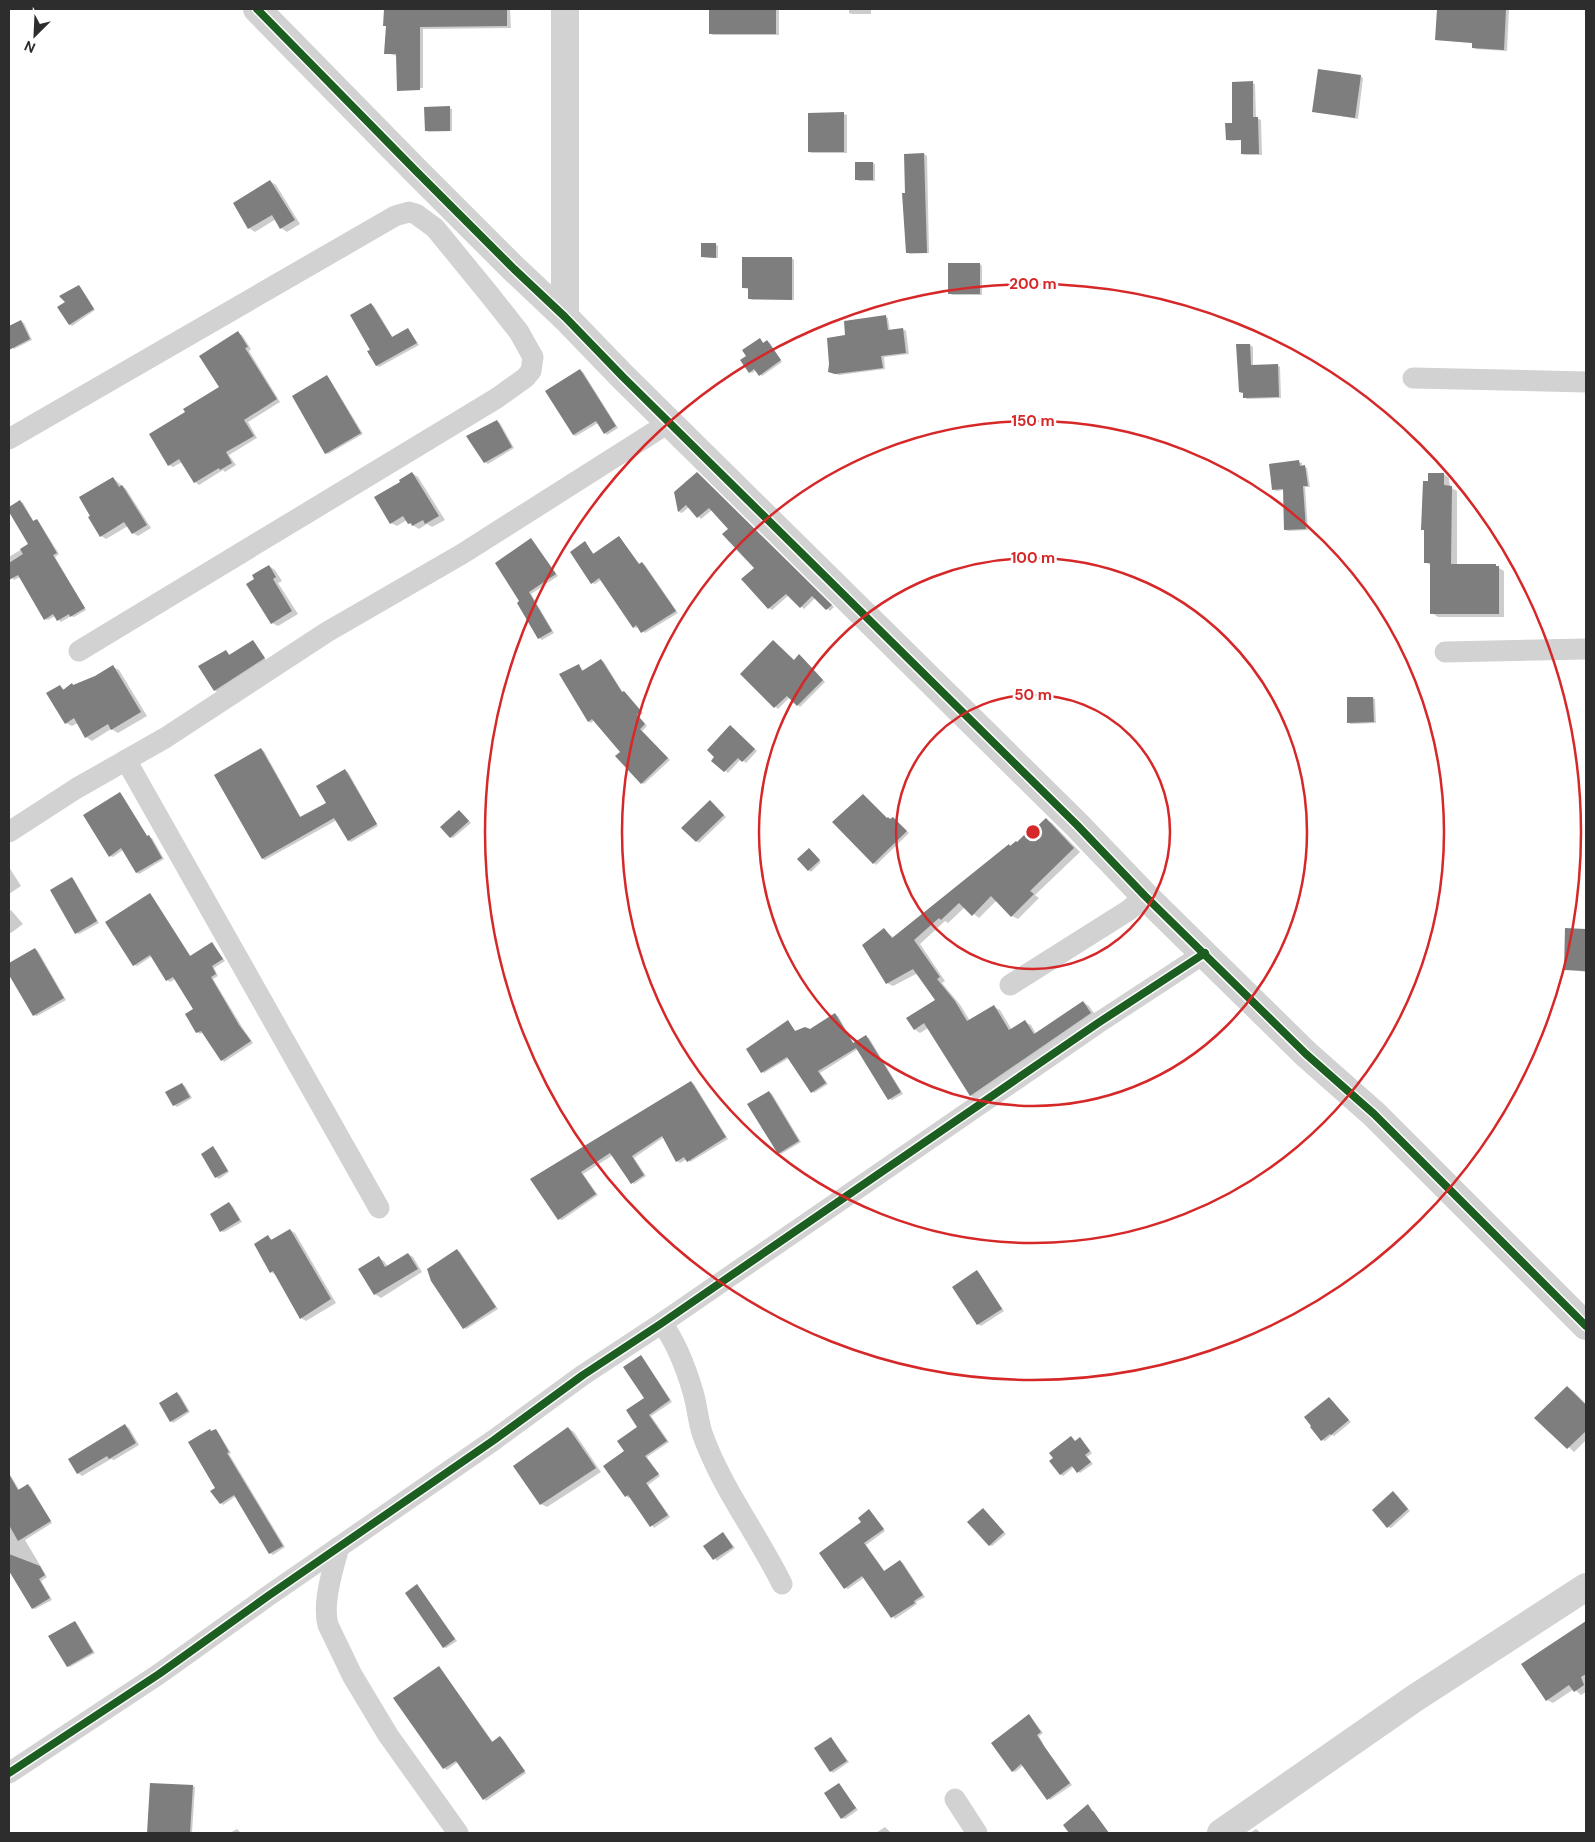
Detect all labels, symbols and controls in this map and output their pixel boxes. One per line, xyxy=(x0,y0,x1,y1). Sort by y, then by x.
north arrow xyxy=(10,10,60,60)
text: N xyxy=(21,37,38,57)
text: 200 m xyxy=(1009,274,1057,294)
text: 150 m xyxy=(1012,411,1055,431)
text: 100 m xyxy=(1011,548,1055,568)
text: 50 m xyxy=(1014,685,1052,705)
centre of rings xyxy=(1024,823,1042,841)

